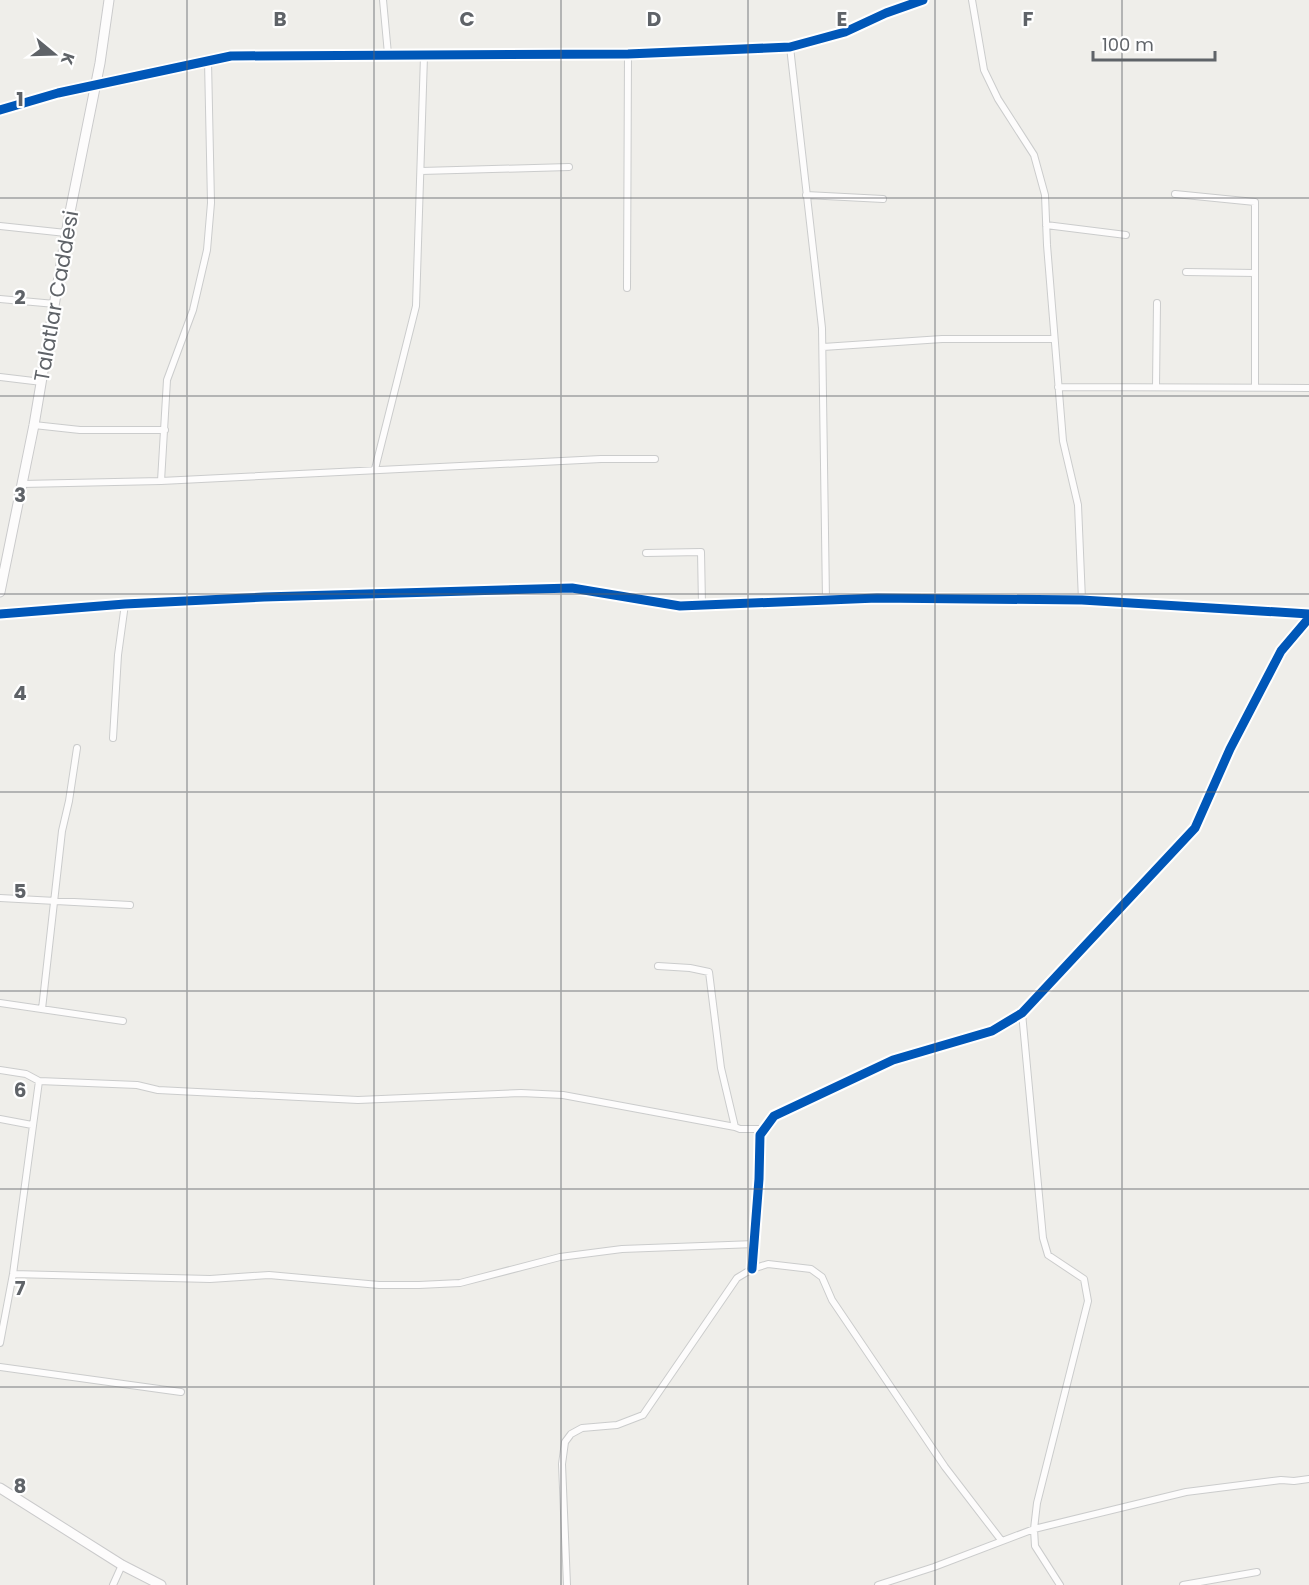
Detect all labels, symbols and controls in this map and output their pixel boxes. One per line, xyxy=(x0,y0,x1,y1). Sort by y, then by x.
text: B xyxy=(273,5,287,33)
text: C xyxy=(459,5,475,33)
text: D xyxy=(647,5,661,33)
text: E xyxy=(837,5,847,33)
text: F xyxy=(1023,5,1034,33)
north arrow xyxy=(24,24,84,84)
scale bar xyxy=(1093,24,1214,62)
text: 100 m xyxy=(1102,32,1154,57)
text: K xyxy=(55,50,80,68)
text: 1 xyxy=(16,85,24,113)
street label: Talatlar Caddesi xyxy=(27,208,85,384)
text: 2 xyxy=(14,283,26,311)
text: 3 xyxy=(14,481,26,509)
text: 4 xyxy=(13,679,27,707)
text: 5 xyxy=(14,877,27,905)
text: 6 xyxy=(14,1076,26,1104)
text: 7 xyxy=(15,1274,26,1302)
text: 8 xyxy=(14,1472,26,1500)

